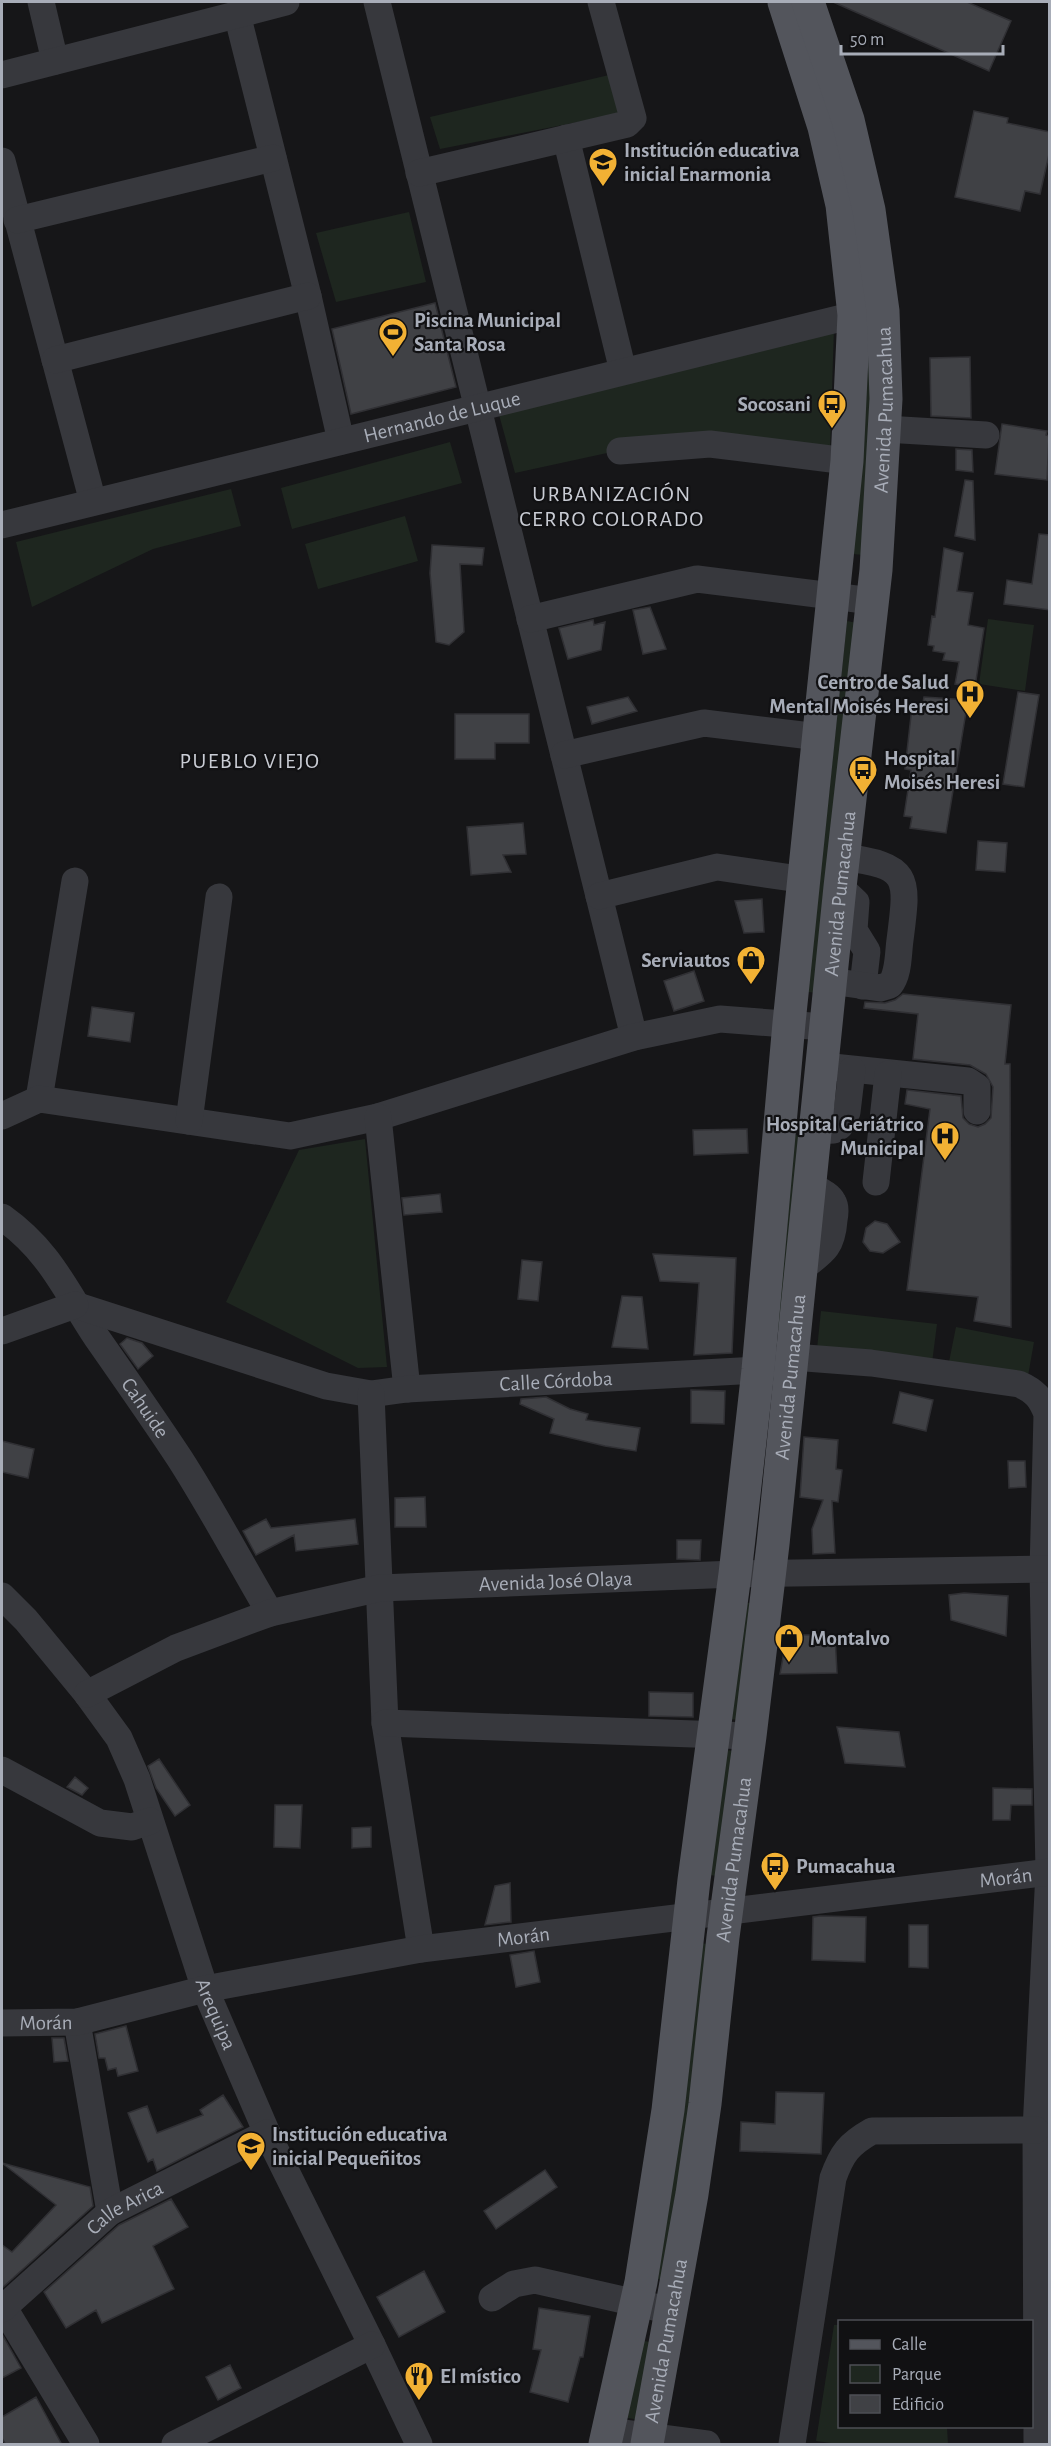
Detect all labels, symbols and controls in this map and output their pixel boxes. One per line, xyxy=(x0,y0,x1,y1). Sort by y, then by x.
scale bar xyxy=(841,18,1003,56)
text: 50 m xyxy=(850,31,884,49)
place label: Institución educativa inicial Enarmonia xyxy=(624,140,800,185)
school or university icon: Institución educativa inicial Enarmonia xyxy=(587,146,619,188)
place label: Piscina Municipal Santa Rosa xyxy=(414,310,561,355)
sports icon: Piscina Municipal Santa Rosa xyxy=(377,316,409,358)
street label: Avenida Pumacahua xyxy=(871,326,897,494)
street label: Hernando de Luque xyxy=(361,388,523,447)
bus stop icon: Socosani xyxy=(816,388,848,430)
place label: Socosani xyxy=(737,394,811,415)
district label: URBANIZACIÓN CERRO COLORADO xyxy=(519,482,705,530)
place label: Centro de Salud Mental Moisés Heresi xyxy=(769,672,949,717)
hospital icon: Centro de Salud Mental Moisés Heresi xyxy=(954,678,986,720)
place label: Hospital Moisés Heresi xyxy=(884,748,1000,793)
district label: PUEBLO VIEJO xyxy=(180,750,320,772)
bus stop icon: Hospital Moisés Heresi xyxy=(847,754,879,796)
street label: Avenida Pumacahua xyxy=(821,809,860,977)
shop icon: Serviautos xyxy=(735,944,767,986)
place label: Serviautos xyxy=(641,950,730,971)
place label: Hospital Geriátrico Municipal xyxy=(766,1114,924,1159)
hospital icon: Hospital Geriátrico Municipal xyxy=(929,1120,961,1162)
street label: Avenida Pumacahua xyxy=(772,1293,809,1461)
street label: Calle Córdoba xyxy=(499,1368,613,1395)
street label: Cahuide xyxy=(117,1374,173,1442)
street label: Avenida José Olaya xyxy=(478,1568,633,1595)
shop icon: Montalvo xyxy=(773,1622,805,1664)
place label: Montalvo xyxy=(810,1628,890,1649)
street label: Avenida Pumacahua xyxy=(712,1775,755,1944)
bus stop icon: Pumacahua xyxy=(759,1850,791,1892)
place label: Pumacahua xyxy=(796,1856,896,1877)
street label: Morán xyxy=(978,1864,1034,1892)
street label: Morán xyxy=(496,1923,551,1951)
street label: Arequipa xyxy=(191,1976,240,2053)
street label: Morán xyxy=(19,2012,73,2034)
place label: Institución educativa inicial Pequeñitos xyxy=(272,2124,448,2169)
school or university icon: Institución educativa inicial Pequeñitos xyxy=(235,2130,267,2172)
street label: Calle Arica xyxy=(83,2177,167,2239)
street label: Avenida Pumacahua xyxy=(641,2257,691,2425)
legend xyxy=(838,2320,1033,2428)
text: Calle xyxy=(892,2336,927,2354)
restaurant icon: El místico xyxy=(403,2360,435,2402)
place label: El místico xyxy=(440,2366,521,2387)
text: Parque xyxy=(892,2366,941,2384)
text: Edificio xyxy=(892,2396,944,2414)

